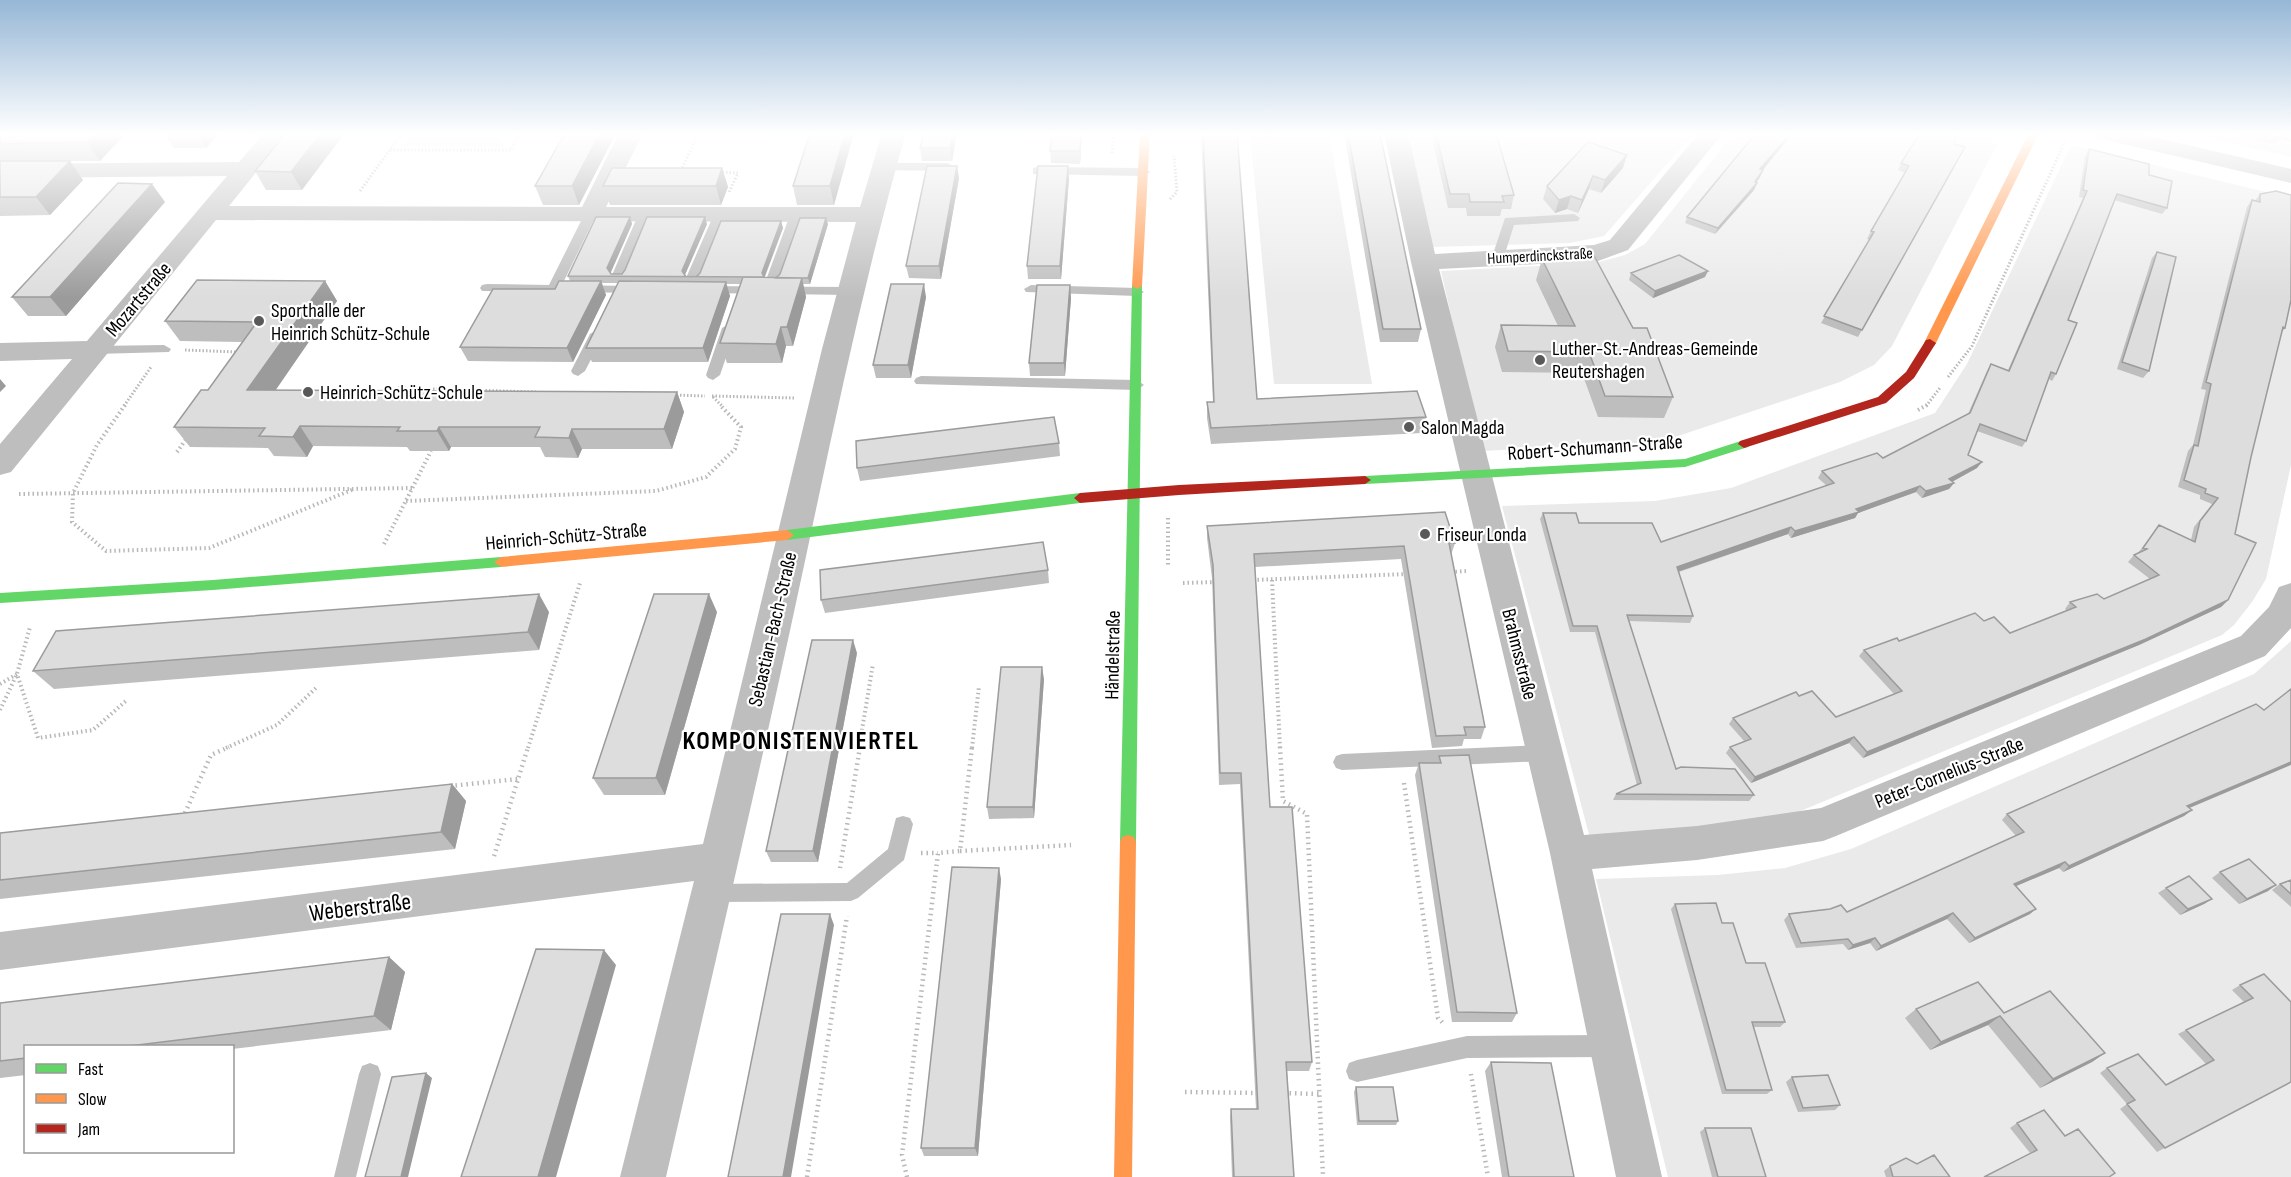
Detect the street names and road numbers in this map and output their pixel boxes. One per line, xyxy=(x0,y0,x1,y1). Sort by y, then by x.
street label: Humperdinckstraße xyxy=(1487,244,1593,269)
street label: Mozartstraße xyxy=(101,258,177,342)
street label: Robert-Schumann-Straße xyxy=(1507,430,1683,466)
street label: Heinrich-Schütz-Straße xyxy=(484,518,648,556)
street label: Sebastian-Bach-Straße xyxy=(744,550,802,709)
street label: Brahmsstraße xyxy=(1496,606,1542,702)
street label: Händelstraße xyxy=(1100,610,1126,700)
street label: Peter-Cornelius-Straße xyxy=(1871,732,2027,814)
street label: Weberstraße xyxy=(307,887,413,928)

